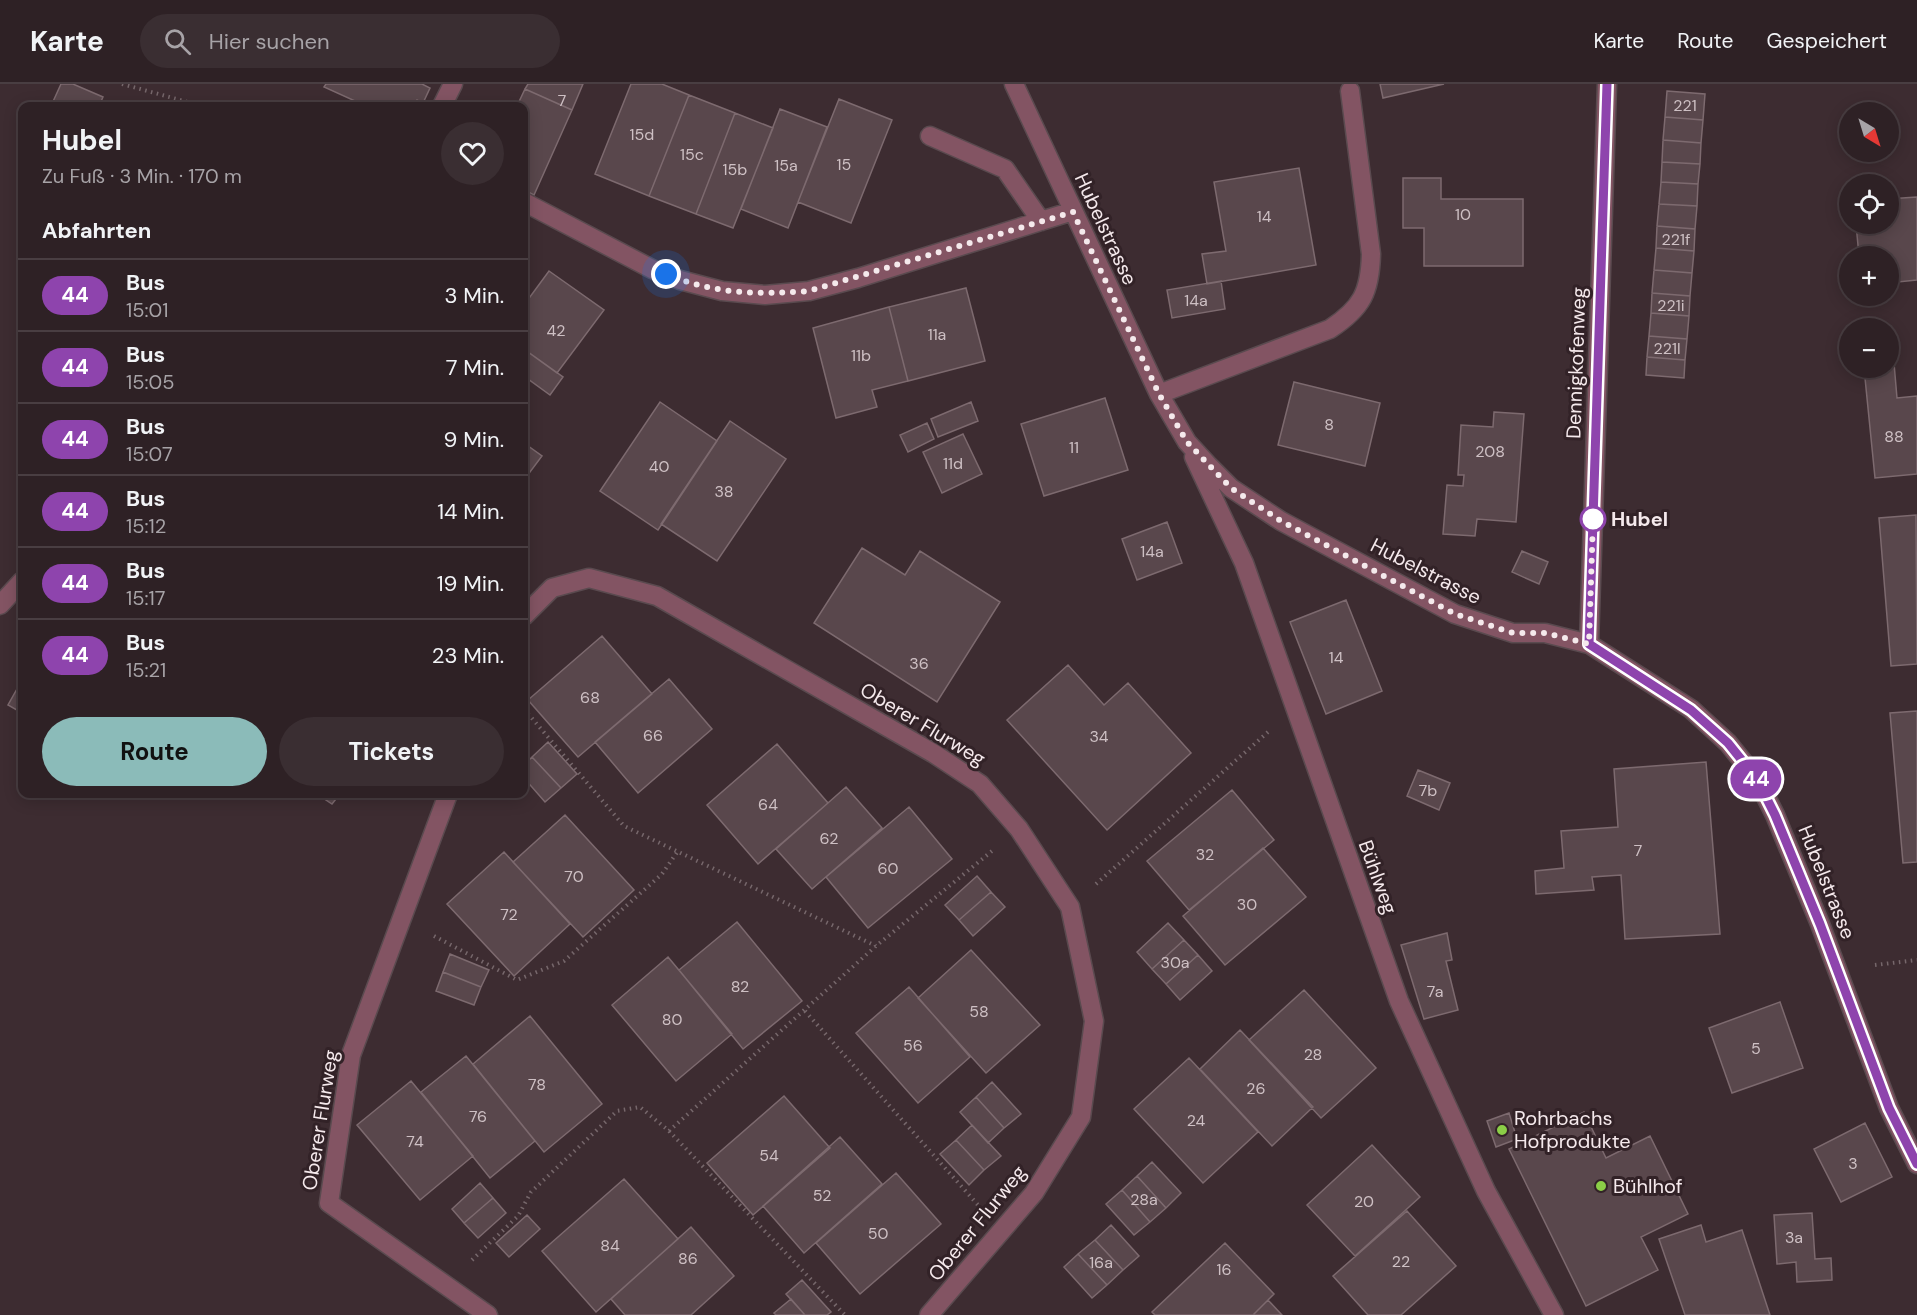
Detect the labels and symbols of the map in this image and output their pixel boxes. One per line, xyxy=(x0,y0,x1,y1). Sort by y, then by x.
house number: 7 xyxy=(558,90,566,111)
house number: 221 xyxy=(1673,95,1697,116)
north arrow xyxy=(1839,102,1899,162)
house number: 15d xyxy=(630,124,654,145)
house number: 15c xyxy=(680,144,704,165)
house number: 15 xyxy=(837,154,851,175)
house number: 15a xyxy=(774,155,798,176)
house number: 15b xyxy=(723,159,747,180)
street label: Hubelstrasse xyxy=(1069,169,1143,289)
house number: 10 xyxy=(1455,204,1471,225)
house number: 14 xyxy=(1257,206,1272,227)
house number: 221f xyxy=(1662,229,1690,250)
your location xyxy=(651,259,681,289)
street label: Dennigkofenweg xyxy=(1560,287,1592,439)
house number: 14a xyxy=(1184,290,1208,311)
house number: 221i xyxy=(1657,295,1685,316)
house number: 42 xyxy=(547,320,565,341)
house number: 11a xyxy=(928,324,946,345)
house number: 221l xyxy=(1654,338,1681,359)
house number: 11b xyxy=(851,345,871,366)
house number: 8 xyxy=(1324,414,1334,435)
house number: 88 xyxy=(1884,426,1904,447)
house number: 11 xyxy=(1069,437,1079,458)
house number: 208 xyxy=(1475,441,1505,462)
house number: 11d xyxy=(943,453,963,474)
house number: 40 xyxy=(649,456,669,477)
house number: 38 xyxy=(714,481,734,502)
marker: Hubel xyxy=(1580,506,1606,532)
place label: Hubel xyxy=(1611,506,1668,532)
street label: Hubelstrasse xyxy=(1366,532,1486,610)
house number: 14a xyxy=(1140,541,1164,562)
house number: 14 xyxy=(1329,647,1344,668)
house number: 36 xyxy=(909,653,929,674)
street label: Oberer Flurweg xyxy=(856,676,990,772)
house number: 68 xyxy=(580,687,600,708)
house number: 66 xyxy=(643,725,663,746)
house number: 34 xyxy=(1089,726,1109,747)
line badge: 44 xyxy=(1729,760,1783,798)
house number: 7b xyxy=(1419,780,1437,801)
house number: 64 xyxy=(758,794,778,815)
street label: Hubelstrasse xyxy=(1792,821,1862,943)
house number: 62 xyxy=(820,828,838,849)
street label: Bühlweg xyxy=(1353,836,1403,918)
house number: 7 xyxy=(1634,840,1642,861)
house number: 32 xyxy=(1196,844,1214,865)
house number: 60 xyxy=(878,858,899,879)
house number: 70 xyxy=(564,866,584,887)
house number: 30 xyxy=(1237,894,1257,915)
house number: 72 xyxy=(500,904,518,925)
house number: 30a xyxy=(1160,952,1190,973)
house number: 82 xyxy=(731,976,749,997)
house number: 7a xyxy=(1427,981,1443,1002)
house number: 58 xyxy=(969,1001,989,1022)
house number: 80 xyxy=(662,1009,682,1030)
house number: 56 xyxy=(903,1035,923,1056)
house number: 5 xyxy=(1751,1038,1761,1059)
house number: 28 xyxy=(1304,1044,1322,1065)
street label: Oberer Flurweg xyxy=(296,1048,344,1192)
house number: 78 xyxy=(528,1074,546,1095)
house number: 26 xyxy=(1246,1078,1266,1099)
place label: Rohrbachs Hofprodukte xyxy=(1514,1105,1631,1154)
house number: 76 xyxy=(469,1106,487,1127)
house number: 24 xyxy=(1187,1110,1206,1131)
marker: Rohrbachs Hofprodukte xyxy=(1495,1123,1509,1137)
house number: 74 xyxy=(406,1131,424,1152)
house number: 54 xyxy=(759,1145,779,1166)
house number: 3 xyxy=(1848,1153,1858,1174)
street label: Oberer Flurweg xyxy=(922,1160,1032,1286)
place label: Bühlhof xyxy=(1613,1173,1683,1199)
marker: Bühlhof xyxy=(1594,1179,1608,1193)
house number: 52 xyxy=(813,1185,831,1206)
house number: 28a xyxy=(1130,1189,1158,1210)
house number: 20 xyxy=(1354,1191,1374,1212)
house number: 50 xyxy=(868,1223,888,1244)
house number: 3a xyxy=(1785,1227,1803,1248)
house number: 84 xyxy=(600,1235,620,1256)
house number: 86 xyxy=(678,1248,698,1269)
house number: 22 xyxy=(1392,1251,1410,1272)
house number: 16a xyxy=(1089,1252,1113,1273)
house number: 16 xyxy=(1216,1259,1232,1280)

